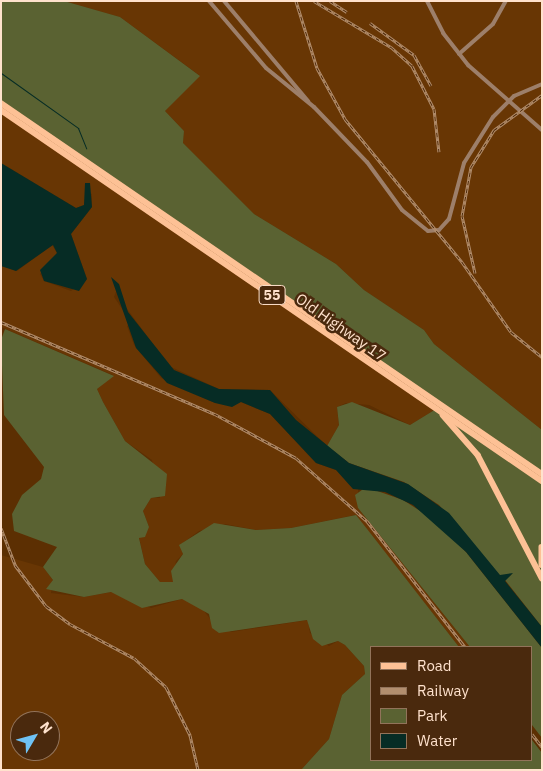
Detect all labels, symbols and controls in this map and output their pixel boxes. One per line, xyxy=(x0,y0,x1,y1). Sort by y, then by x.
road number: 55 xyxy=(258,284,286,306)
street label: Old Highway 17 xyxy=(292,289,390,365)
legend xyxy=(370,646,533,761)
text: Road xyxy=(417,656,452,675)
text: Railway xyxy=(417,681,469,700)
text: Park xyxy=(417,706,447,725)
north arrow xyxy=(10,711,60,761)
text: N xyxy=(36,718,56,737)
text: Water xyxy=(417,731,457,750)

